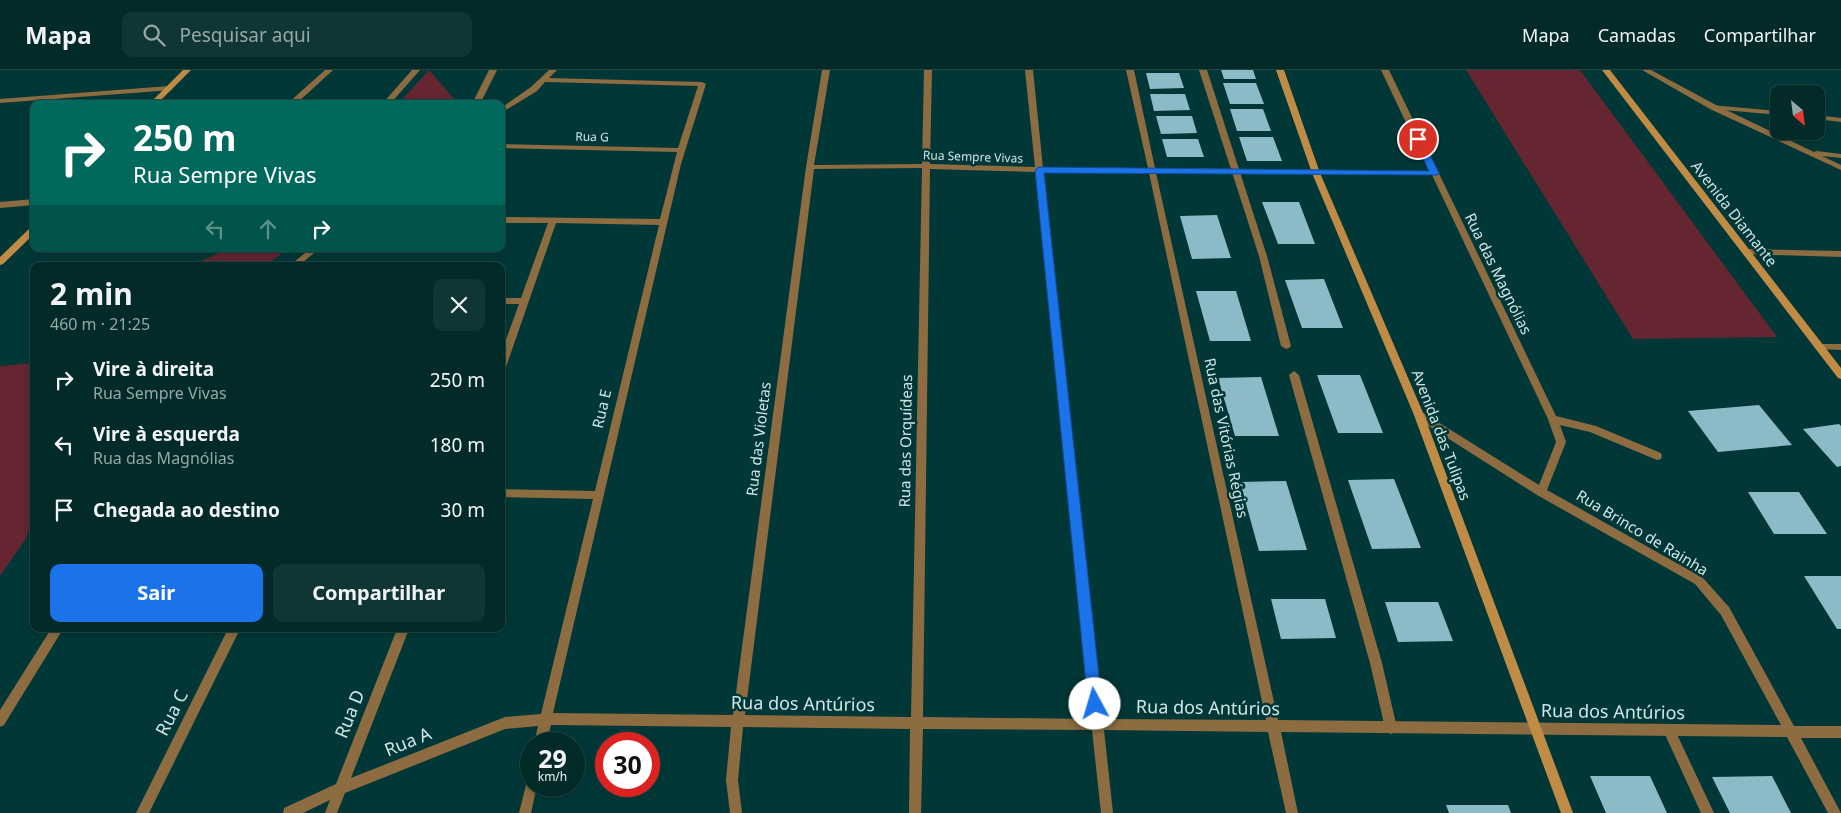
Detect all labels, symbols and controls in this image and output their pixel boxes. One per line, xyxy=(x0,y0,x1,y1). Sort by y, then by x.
search box xyxy=(122,12,472,57)
text: Mapa xyxy=(25,18,92,51)
icon: search xyxy=(140,21,168,49)
text: Pesquisar aqui xyxy=(180,22,311,48)
text: Mapa xyxy=(1522,23,1570,47)
text: Camadas xyxy=(1598,23,1676,47)
text: Compartilhar xyxy=(1704,23,1816,47)
north arrow xyxy=(1770,85,1825,140)
map controls xyxy=(1770,85,1825,140)
text: 250 m xyxy=(133,114,236,161)
pin xyxy=(1397,118,1439,160)
icon: right xyxy=(50,120,115,185)
icon: arrive xyxy=(1404,125,1432,153)
street label: Rua G xyxy=(575,128,609,145)
street label: Rua Sempre Vivas xyxy=(923,146,1024,167)
street label: Avenida Diamante xyxy=(1687,156,1782,270)
text: Rua Sempre Vivas xyxy=(133,159,317,189)
street label: Rua das Magnólias xyxy=(1461,210,1537,338)
icon: left xyxy=(201,215,229,243)
icon: ahead xyxy=(254,215,282,243)
icon: right xyxy=(307,215,335,243)
text: 2 min xyxy=(50,273,133,314)
button: close xyxy=(433,279,485,331)
text: 460 m · 21:25 xyxy=(50,313,150,335)
text: Vire à direita xyxy=(93,356,214,382)
street label: Rua das Vitórias Régias xyxy=(1200,356,1254,520)
icon: right xyxy=(50,366,78,394)
street label: Avenida das Tulipas xyxy=(1408,366,1476,503)
text: 250 m xyxy=(430,367,485,393)
street label: Rua das Orquídeas xyxy=(894,374,916,508)
street label: Rua das Violetas xyxy=(741,381,775,497)
text: Rua Sempre Vivas xyxy=(93,382,227,404)
street label: Rua E xyxy=(587,387,615,430)
text: Vire à esquerda xyxy=(93,421,240,447)
icon: left xyxy=(50,431,78,459)
text: 180 m xyxy=(430,432,485,458)
text: Rua das Magnólias xyxy=(93,447,234,469)
street label: Rua Brinco de Rainha xyxy=(1573,485,1712,579)
icon: arrive xyxy=(50,496,78,524)
text: Chegada ao destino xyxy=(93,497,280,523)
text: 30 m xyxy=(441,497,485,523)
button: Sair xyxy=(50,564,263,622)
button: Compartilhar xyxy=(273,564,485,622)
position arrow xyxy=(1068,677,1120,729)
street label: Rua C xyxy=(149,685,193,740)
street label: Rua D xyxy=(329,686,370,741)
street label: Rua dos Antúrios xyxy=(731,690,875,716)
street label: Rua dos Antúrios xyxy=(1136,694,1280,720)
street label: Rua dos Antúrios xyxy=(1541,698,1685,724)
street label: Rua A xyxy=(381,721,435,761)
speed limit sign: 30 xyxy=(595,732,660,797)
text: 29 xyxy=(538,741,567,775)
text: km/h xyxy=(538,768,567,785)

